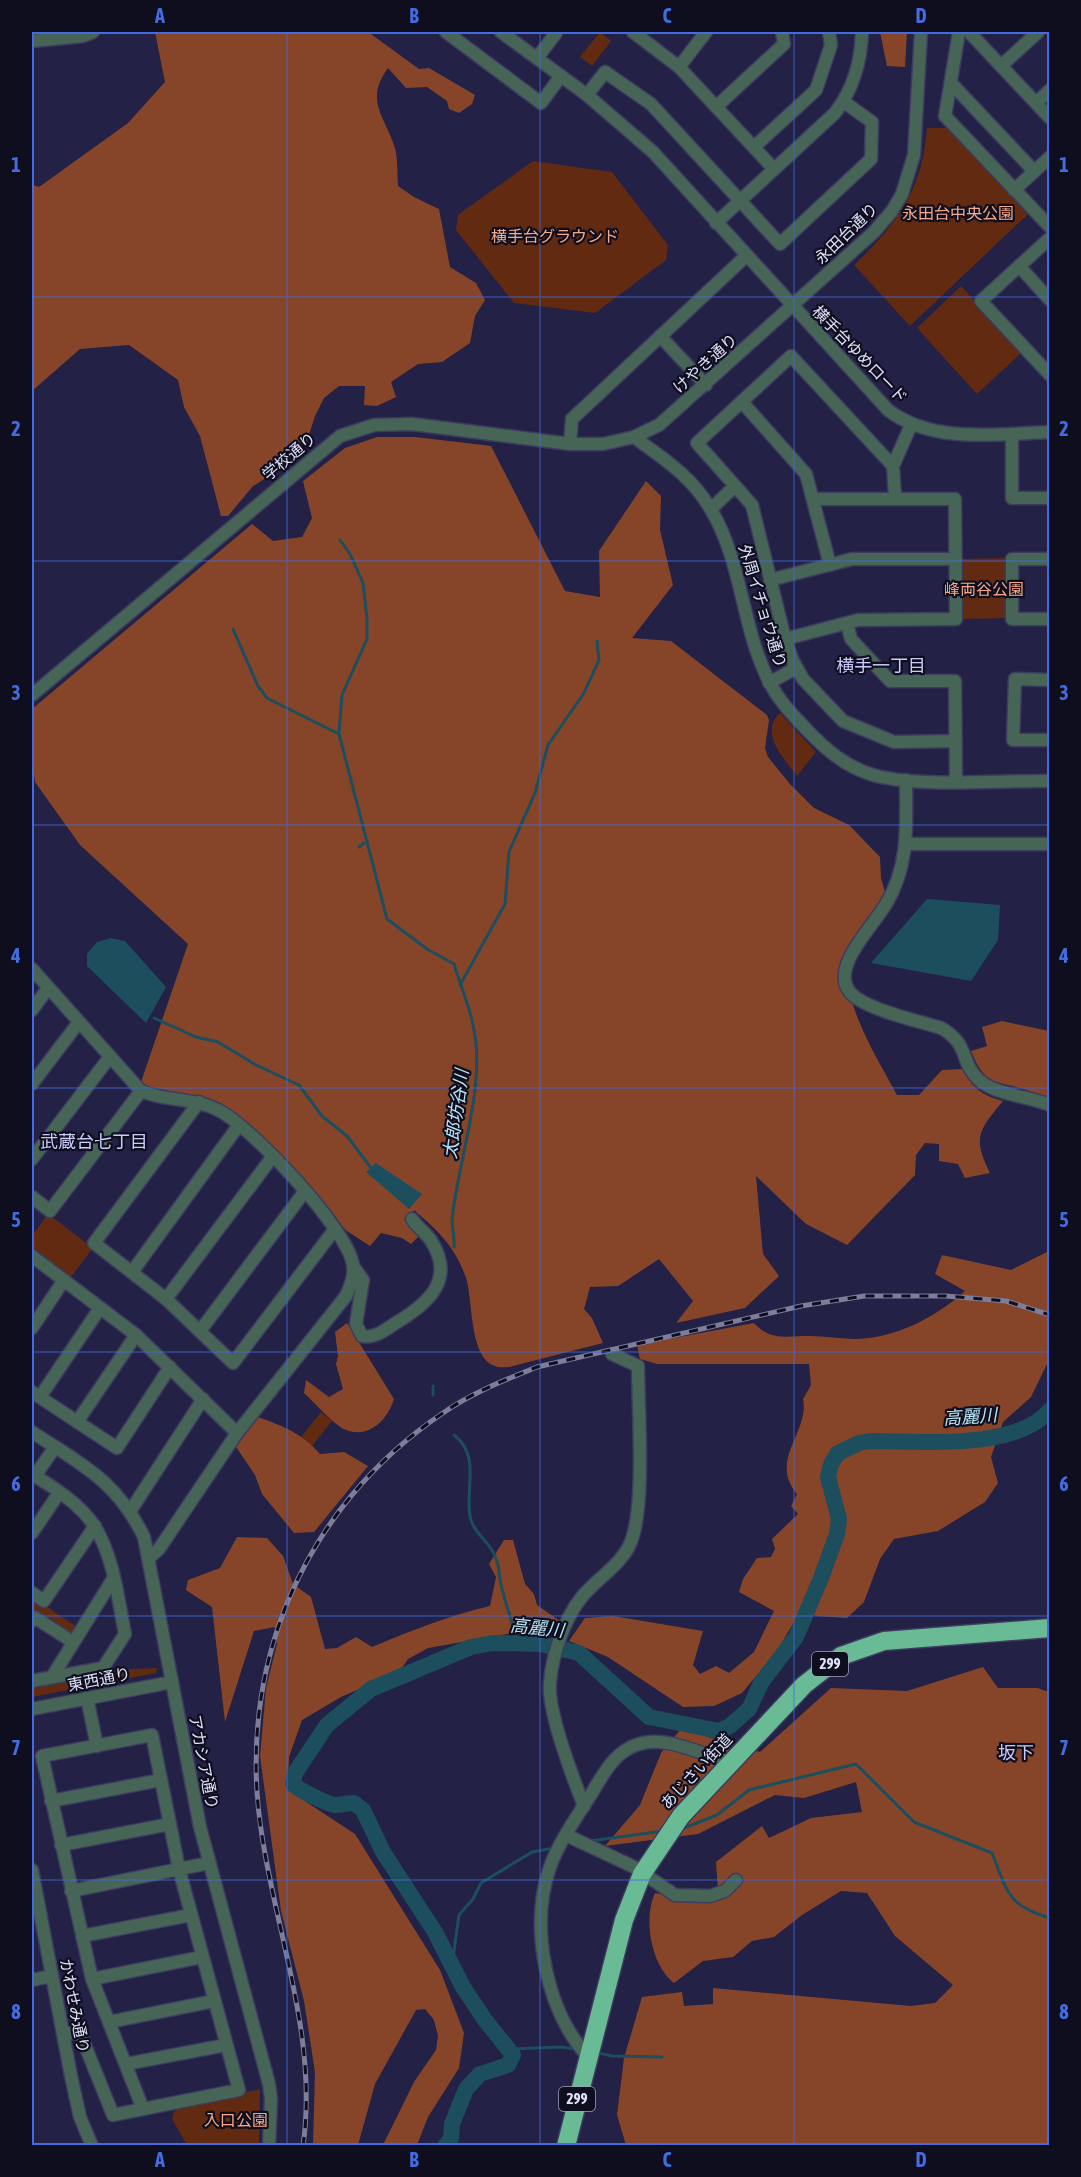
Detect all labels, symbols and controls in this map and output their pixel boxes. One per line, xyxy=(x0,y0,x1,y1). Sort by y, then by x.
text: A xyxy=(154,4,165,27)
text: B xyxy=(409,4,419,27)
text: C xyxy=(663,4,672,27)
text: D xyxy=(915,4,927,27)
text: 1 xyxy=(11,153,21,176)
text: 1 xyxy=(1059,153,1069,176)
street label: 永田台通り xyxy=(811,199,881,267)
park label: 永田台中央公園 xyxy=(902,204,1014,222)
park label: 横手台グラウンド xyxy=(491,227,619,245)
street label: 横手台ゆめロード xyxy=(809,302,911,406)
street label: けやき通り xyxy=(669,330,741,396)
text: 2 xyxy=(11,417,21,440)
text: 2 xyxy=(1059,417,1069,440)
street label: 学校通り xyxy=(259,429,319,483)
street label: 外周イチョウ通り xyxy=(736,542,790,670)
park label: 峰両谷公園 xyxy=(944,580,1024,598)
district label: 横手一丁目 xyxy=(836,655,926,676)
text: 3 xyxy=(11,681,21,704)
text: 3 xyxy=(1059,681,1069,704)
text: 4 xyxy=(10,944,21,967)
text: 4 xyxy=(1058,944,1069,967)
water label: 太郎坊谷川 xyxy=(439,1066,472,1160)
district label: 武蔵台七丁目 xyxy=(40,1131,148,1152)
text: 5 xyxy=(11,1208,21,1231)
text: 5 xyxy=(1059,1208,1069,1231)
water label: 高麗川 xyxy=(942,1404,1000,1429)
text: 6 xyxy=(11,1472,21,1495)
text: 6 xyxy=(1059,1472,1069,1495)
water label: 高麗川 xyxy=(509,1614,567,1641)
road number: 299 xyxy=(812,1652,848,1676)
street label: 東西通り xyxy=(66,1664,132,1694)
street label: アカシア通り xyxy=(186,1713,222,1811)
street label: あじさい街道 xyxy=(657,1730,735,1812)
text: 7 xyxy=(11,1736,21,1759)
text: 7 xyxy=(1059,1736,1069,1759)
district label: 坂下 xyxy=(998,1742,1034,1763)
street label: かわせみ通り xyxy=(57,1957,93,2055)
text: 8 xyxy=(11,2000,21,2023)
text: 8 xyxy=(1059,2000,1069,2023)
road number: 299 xyxy=(559,2087,595,2111)
park label: 入口公園 xyxy=(204,2111,268,2129)
text: A xyxy=(154,2148,165,2171)
text: B xyxy=(409,2148,419,2171)
text: C xyxy=(663,2148,672,2171)
text: D xyxy=(915,2148,927,2171)

